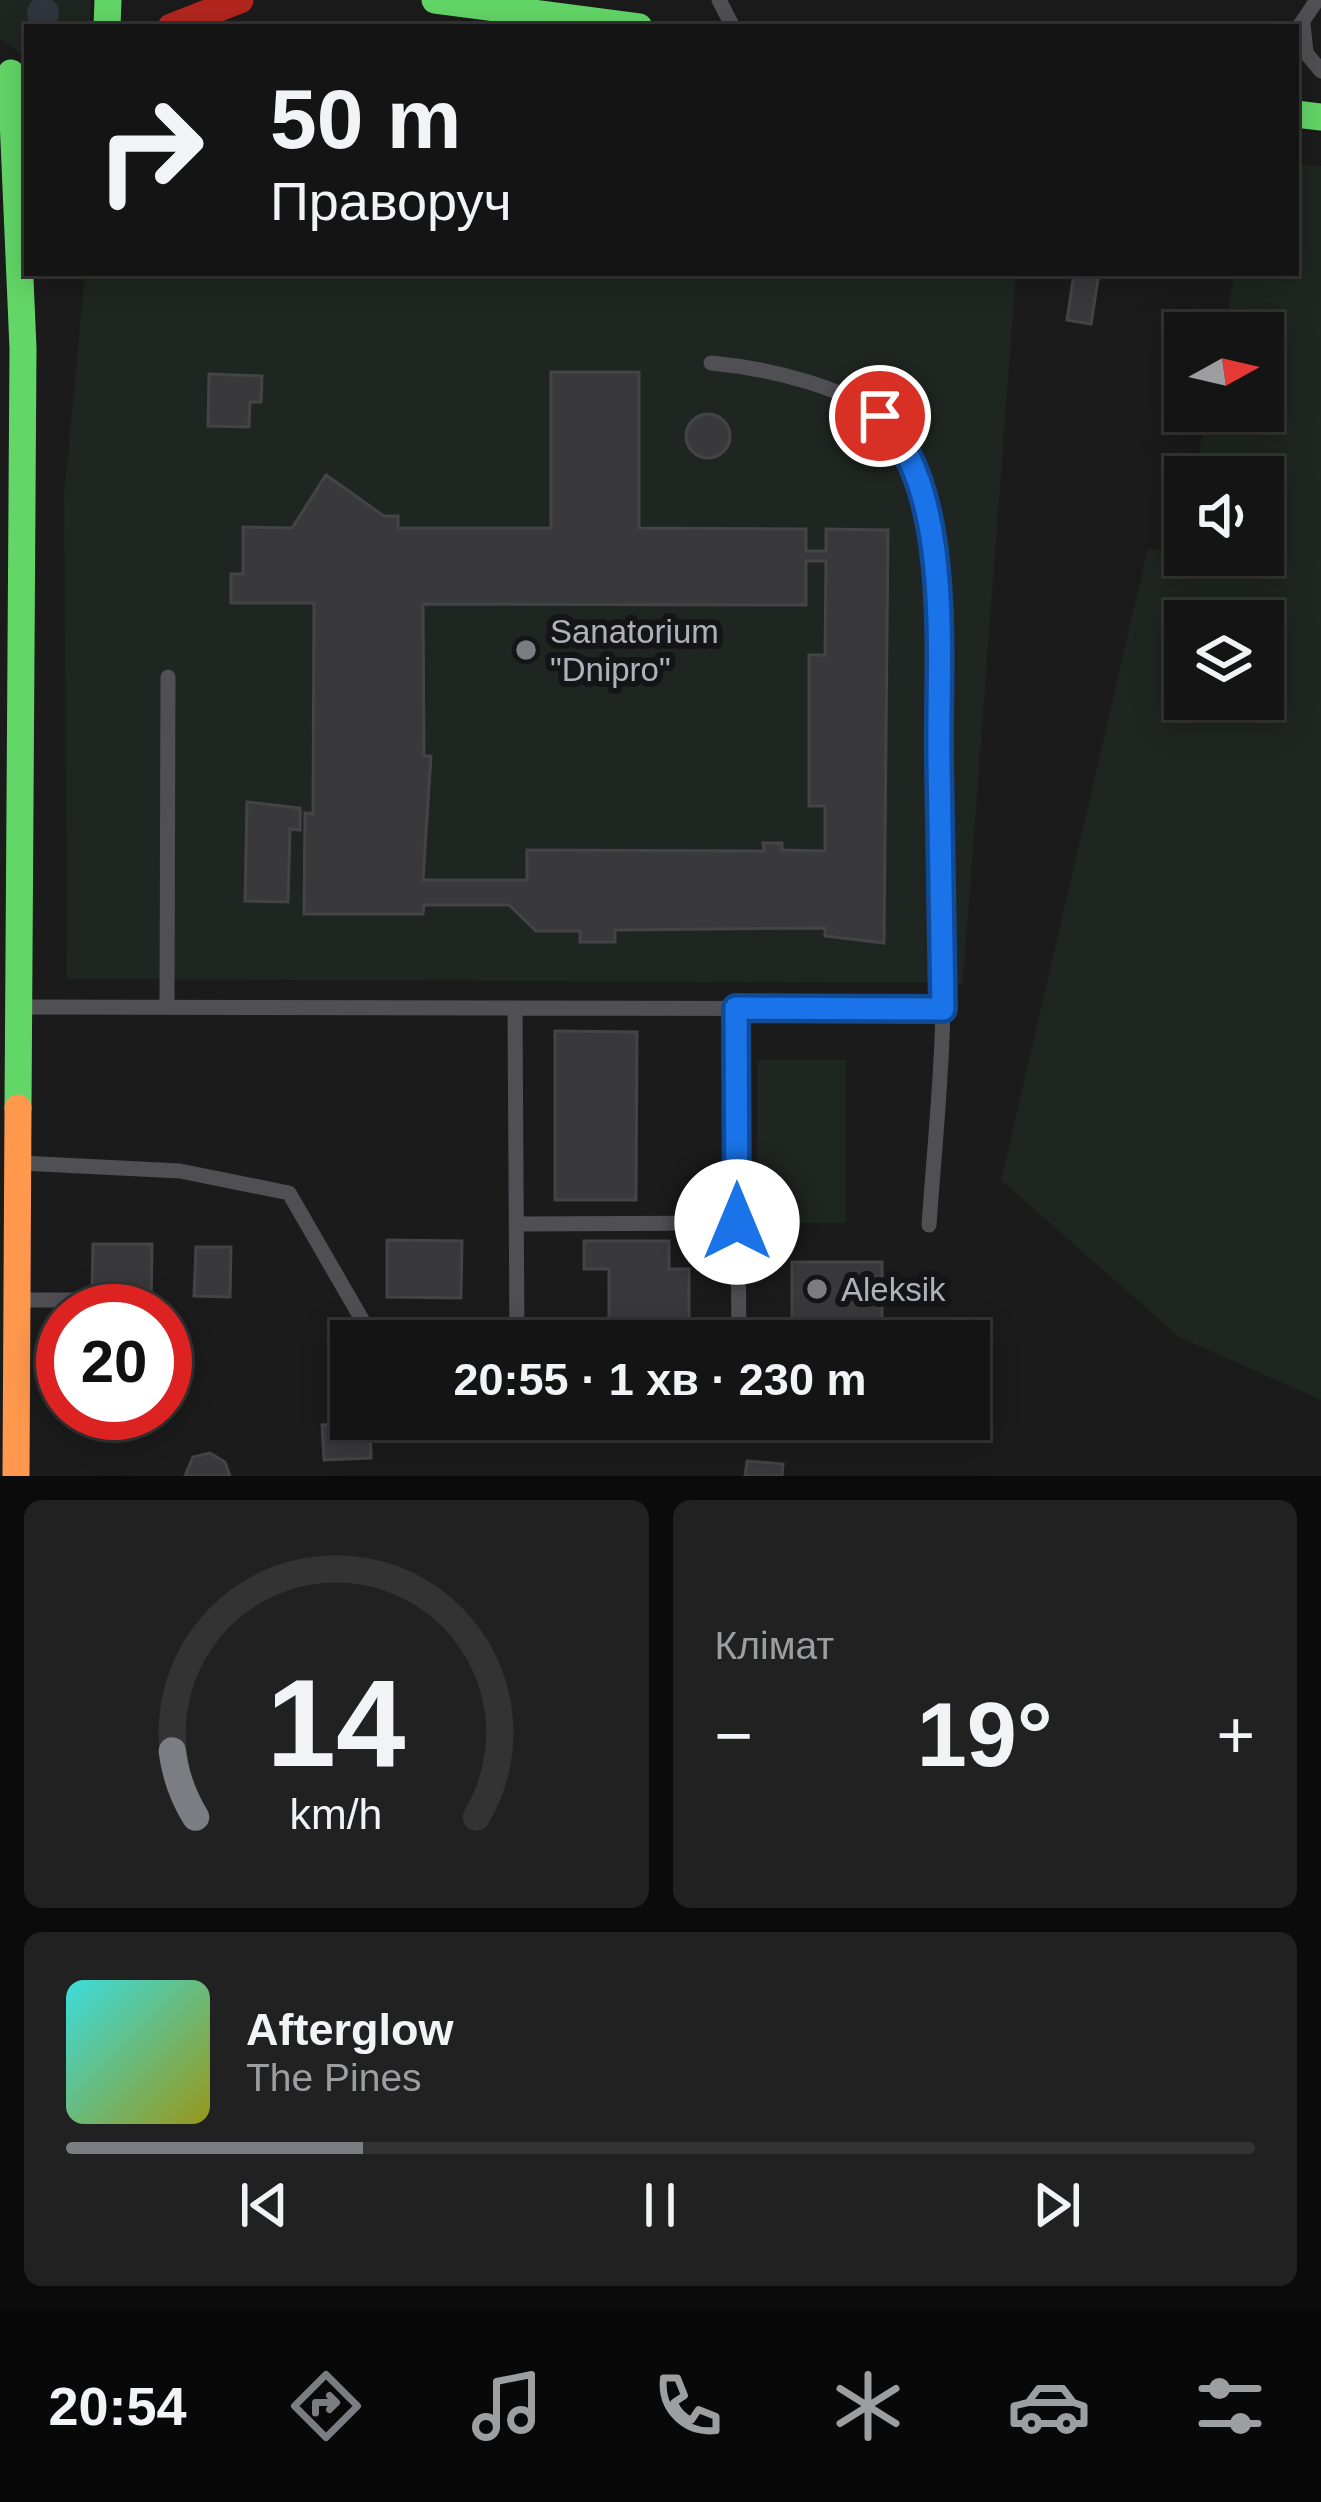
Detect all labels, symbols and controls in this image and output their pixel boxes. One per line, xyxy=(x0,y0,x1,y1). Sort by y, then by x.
icon: right xyxy=(72,72,228,228)
text: 50 m xyxy=(270,72,461,166)
text: Праворуч xyxy=(270,171,512,231)
north arrow xyxy=(1164,312,1284,432)
map controls xyxy=(1164,312,1284,720)
pin xyxy=(829,365,931,467)
icon: arrive xyxy=(847,383,913,449)
button: sound xyxy=(1164,456,1284,576)
button: layers xyxy=(1164,600,1284,720)
place label: Sanatorium "Dnipro" xyxy=(550,613,719,688)
marker: Sanatorium "Dnipro" xyxy=(513,637,539,663)
position arrow xyxy=(674,1159,800,1285)
place label: Aleksik xyxy=(841,1271,946,1308)
marker: Aleksik xyxy=(804,1276,830,1302)
speed limit sign: 20 xyxy=(36,1284,192,1440)
text: 20:55 · 1 хв · 230 m xyxy=(454,1354,866,1405)
text: Клімат xyxy=(715,1624,834,1667)
text: 14 xyxy=(267,1653,406,1792)
text: 19° xyxy=(917,1685,1053,1785)
text: − xyxy=(715,1698,753,1772)
text: + xyxy=(1216,1698,1255,1772)
text: km/h xyxy=(290,1790,383,1838)
text: Afterglow xyxy=(246,2004,454,2055)
text: The Pines xyxy=(246,2056,422,2099)
icon: previous xyxy=(231,2172,297,2238)
icon: pause xyxy=(627,2172,693,2238)
icon: next xyxy=(1024,2172,1090,2238)
icon: directions xyxy=(284,2364,368,2448)
icon: music xyxy=(465,2364,549,2448)
icon: phone xyxy=(646,2364,730,2448)
icon: climate xyxy=(826,2364,910,2448)
icon: car xyxy=(1007,2364,1091,2448)
icon: filters xyxy=(1188,2364,1272,2448)
text: 20:54 xyxy=(48,2376,187,2436)

